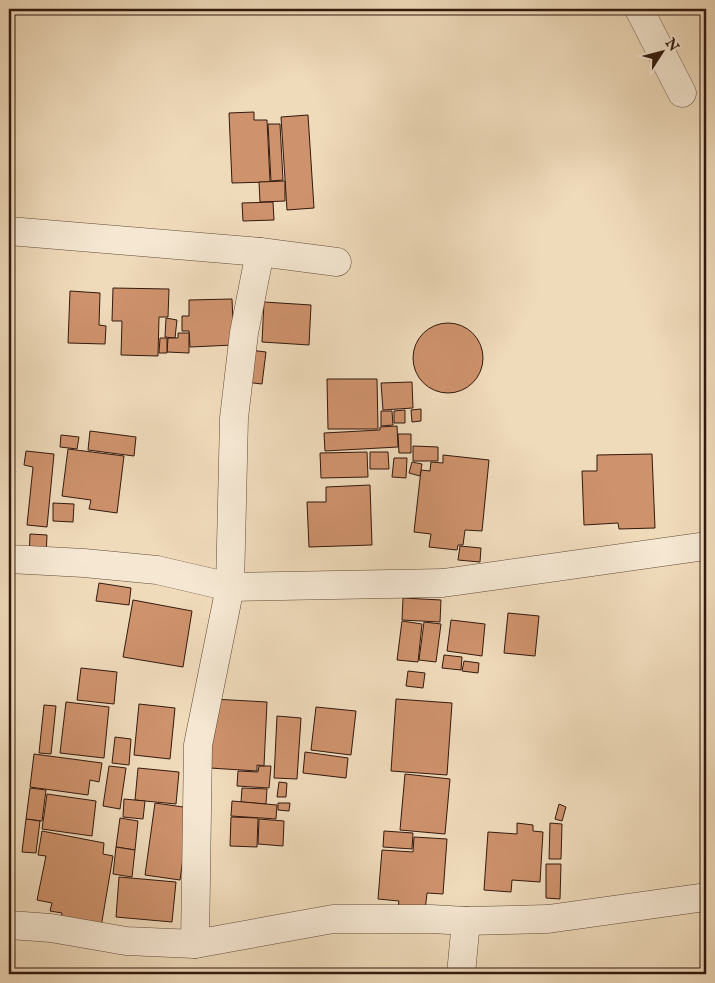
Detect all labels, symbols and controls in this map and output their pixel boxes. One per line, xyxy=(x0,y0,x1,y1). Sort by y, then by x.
north arrow xyxy=(638,28,688,78)
text: N xyxy=(660,34,683,55)

